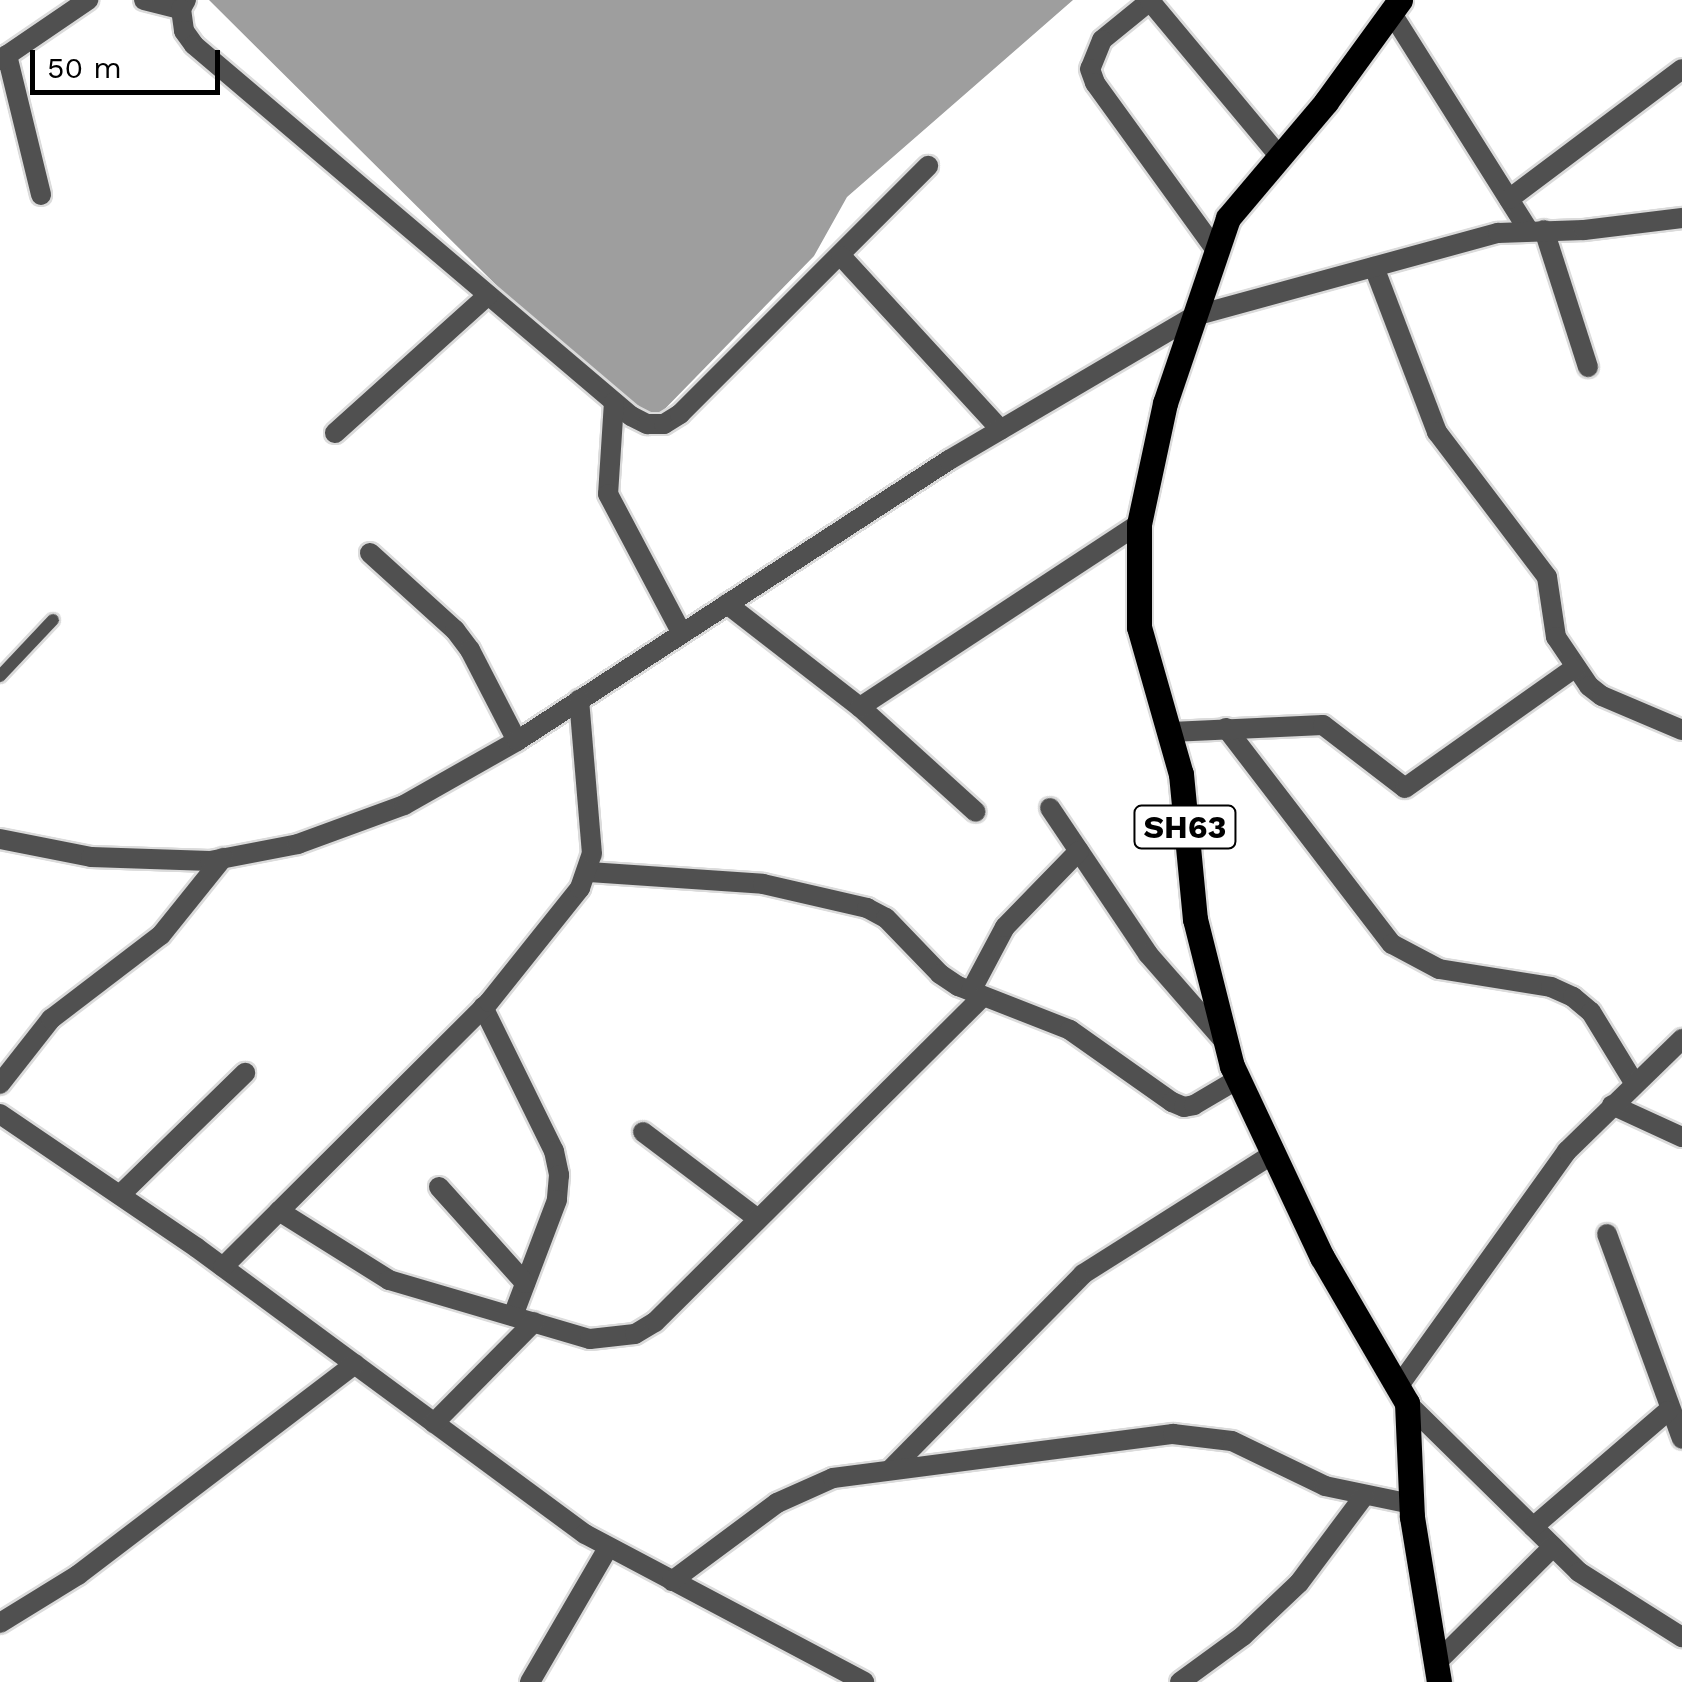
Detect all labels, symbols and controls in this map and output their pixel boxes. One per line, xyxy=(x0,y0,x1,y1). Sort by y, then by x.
scale bar xyxy=(35,30,225,92)
text: 50 m xyxy=(47,50,122,85)
road number: SH63 xyxy=(1132,800,1238,854)

